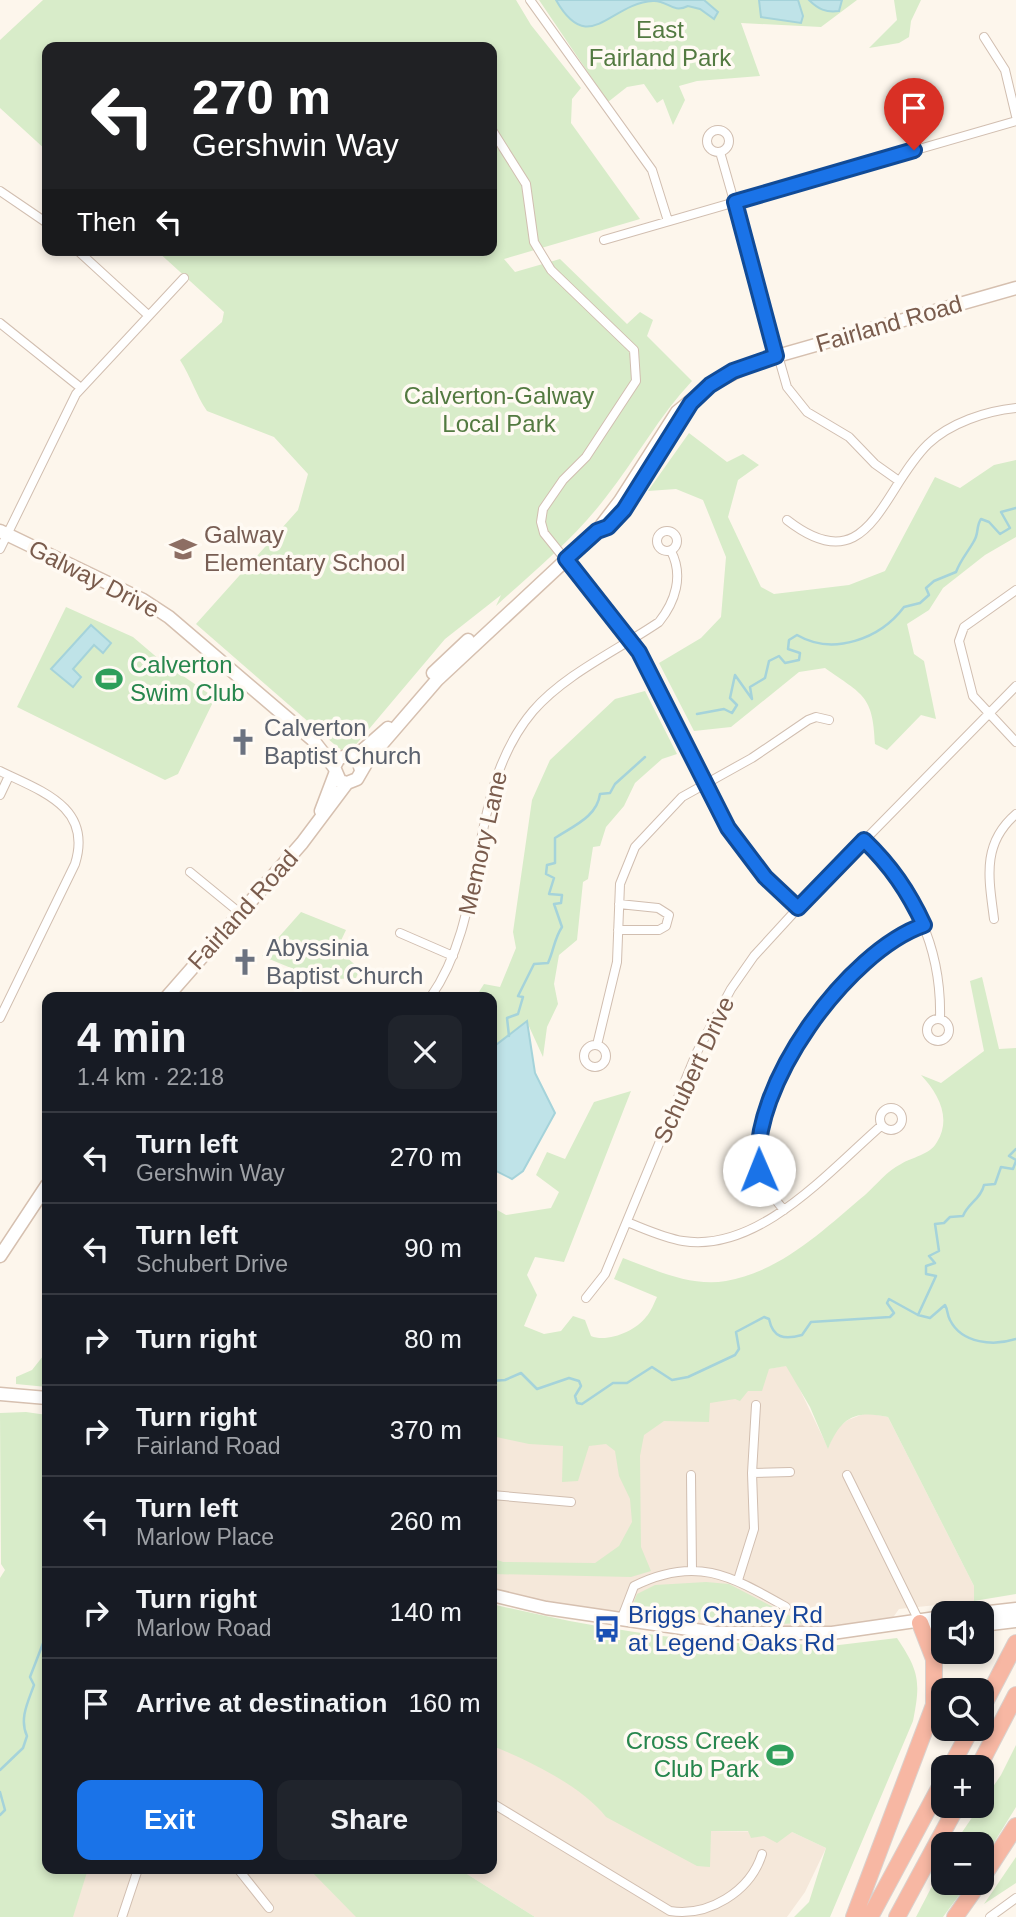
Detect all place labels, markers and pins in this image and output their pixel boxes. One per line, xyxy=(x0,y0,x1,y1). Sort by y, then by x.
pin xyxy=(884,78,944,150)
place label: Galway Elementary School xyxy=(204,521,405,576)
school or university icon: Galway Elementary School xyxy=(168,534,198,564)
place label: Calverton Swim Club xyxy=(130,651,245,706)
sports icon: Calverton Swim Club xyxy=(94,664,124,694)
place label: Calverton Baptist Church xyxy=(264,714,421,769)
church icon: Calverton Baptist Church xyxy=(228,727,258,757)
place label: Abyssinia Baptist Church xyxy=(266,934,423,989)
church icon: Abyssinia Baptist Church xyxy=(230,947,260,977)
place label: Briggs Chaney Rd at Legend Oaks Rd xyxy=(628,1601,835,1656)
bus stop icon: Briggs Chaney Rd at Legend Oaks Rd xyxy=(592,1614,622,1644)
place label: Cross Creek Club Park xyxy=(626,1727,760,1782)
sports icon: Cross Creek Club Park xyxy=(765,1740,795,1770)

